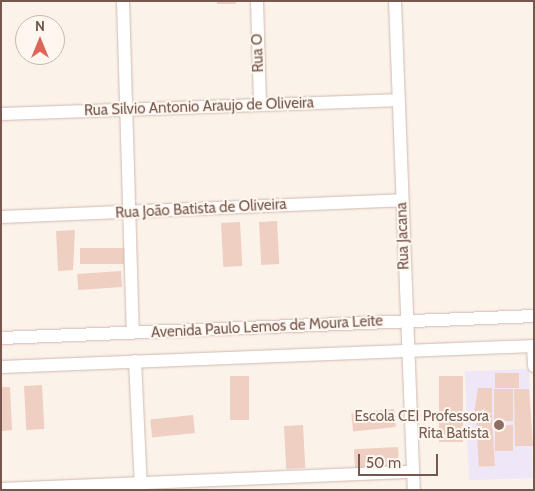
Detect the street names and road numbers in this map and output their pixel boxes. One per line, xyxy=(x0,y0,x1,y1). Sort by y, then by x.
street label: Rua O xyxy=(248,33,268,73)
street label: Rua Silvio Antonio Araujo de Oliveira xyxy=(84,94,314,120)
street label: Rua João Batista de Oliveira xyxy=(115,196,287,222)
street label: Rua Jacana xyxy=(393,202,413,270)
street label: Avenida Paulo Lemos de Moura Leite xyxy=(151,312,383,342)

